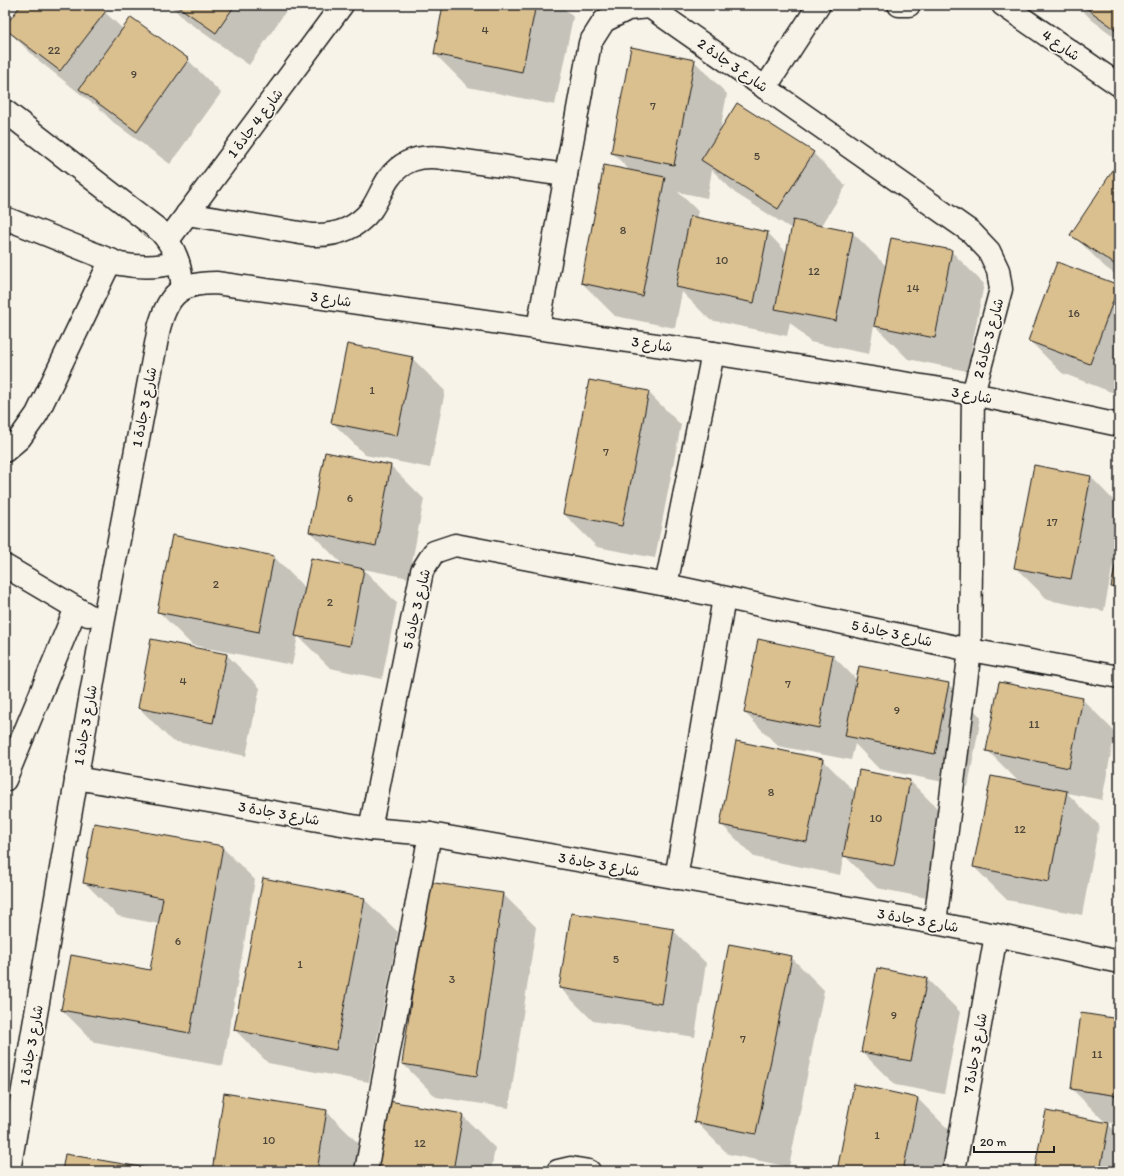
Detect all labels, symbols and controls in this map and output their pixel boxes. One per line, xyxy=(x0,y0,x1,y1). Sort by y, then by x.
house number: 4 xyxy=(481,23,489,37)
street label: شارع 4 xyxy=(1038,26,1083,65)
street label: شارع 3 جادة 2 xyxy=(694,35,771,97)
house number: 22 xyxy=(48,43,61,57)
house number: 9 xyxy=(131,67,137,81)
street label: شارع 4 جادة 1 xyxy=(224,85,288,162)
house number: 7 xyxy=(650,99,656,113)
house number: 5 xyxy=(754,149,760,163)
house number: 8 xyxy=(620,223,627,237)
house number: 10 xyxy=(716,253,728,267)
house number: 12 xyxy=(808,264,821,278)
house number: 14 xyxy=(907,281,919,295)
street label: شارع 3 xyxy=(309,288,352,312)
street label: شارع 3 جادة 2 xyxy=(970,296,1008,380)
house number: 16 xyxy=(1068,306,1080,320)
street label: شارع 3 xyxy=(630,333,673,357)
street label: شارع 3 جادة 1 xyxy=(128,366,162,449)
house number: 1 xyxy=(369,383,375,397)
street label: شارع 3 xyxy=(950,384,994,408)
house number: 7 xyxy=(603,445,609,459)
house number: 6 xyxy=(347,491,353,505)
house number: 17 xyxy=(1046,515,1058,529)
street label: شارع 3 جادة 5 xyxy=(399,567,435,651)
house number: 2 xyxy=(213,577,220,591)
house number: 2 xyxy=(327,595,334,609)
street label: شارع 3 جادة 5 xyxy=(850,617,934,651)
house number: 4 xyxy=(179,674,187,688)
house number: 7 xyxy=(785,677,791,691)
street label: شارع 3 جادة 1 xyxy=(70,684,102,767)
house number: 9 xyxy=(894,703,900,717)
house number: 11 xyxy=(1028,717,1040,731)
house number: 8 xyxy=(768,785,775,799)
street label: شارع 3 جادة 3 xyxy=(237,798,321,830)
house number: 10 xyxy=(870,811,882,825)
house number: 12 xyxy=(1014,822,1027,836)
street label: شارع 3 جادة 3 xyxy=(557,849,641,881)
street label: شارع 3 جادة 3 xyxy=(876,905,960,937)
house number: 6 xyxy=(175,934,181,948)
house number: 5 xyxy=(613,952,619,966)
house number: 1 xyxy=(297,957,303,971)
house number: 3 xyxy=(449,972,456,986)
street label: شارع 3 جادة 1 xyxy=(16,1004,48,1087)
house number: 9 xyxy=(891,1008,897,1022)
street label: شارع 3 جادة 7 xyxy=(960,1011,992,1095)
house number: 7 xyxy=(740,1032,746,1046)
house number: 11 xyxy=(1091,1047,1103,1061)
house number: 1 xyxy=(874,1128,880,1142)
scale bar xyxy=(974,1128,1054,1154)
house number: 10 xyxy=(263,1133,275,1147)
text: 20 m xyxy=(980,1135,1007,1149)
house number: 12 xyxy=(414,1136,427,1150)

